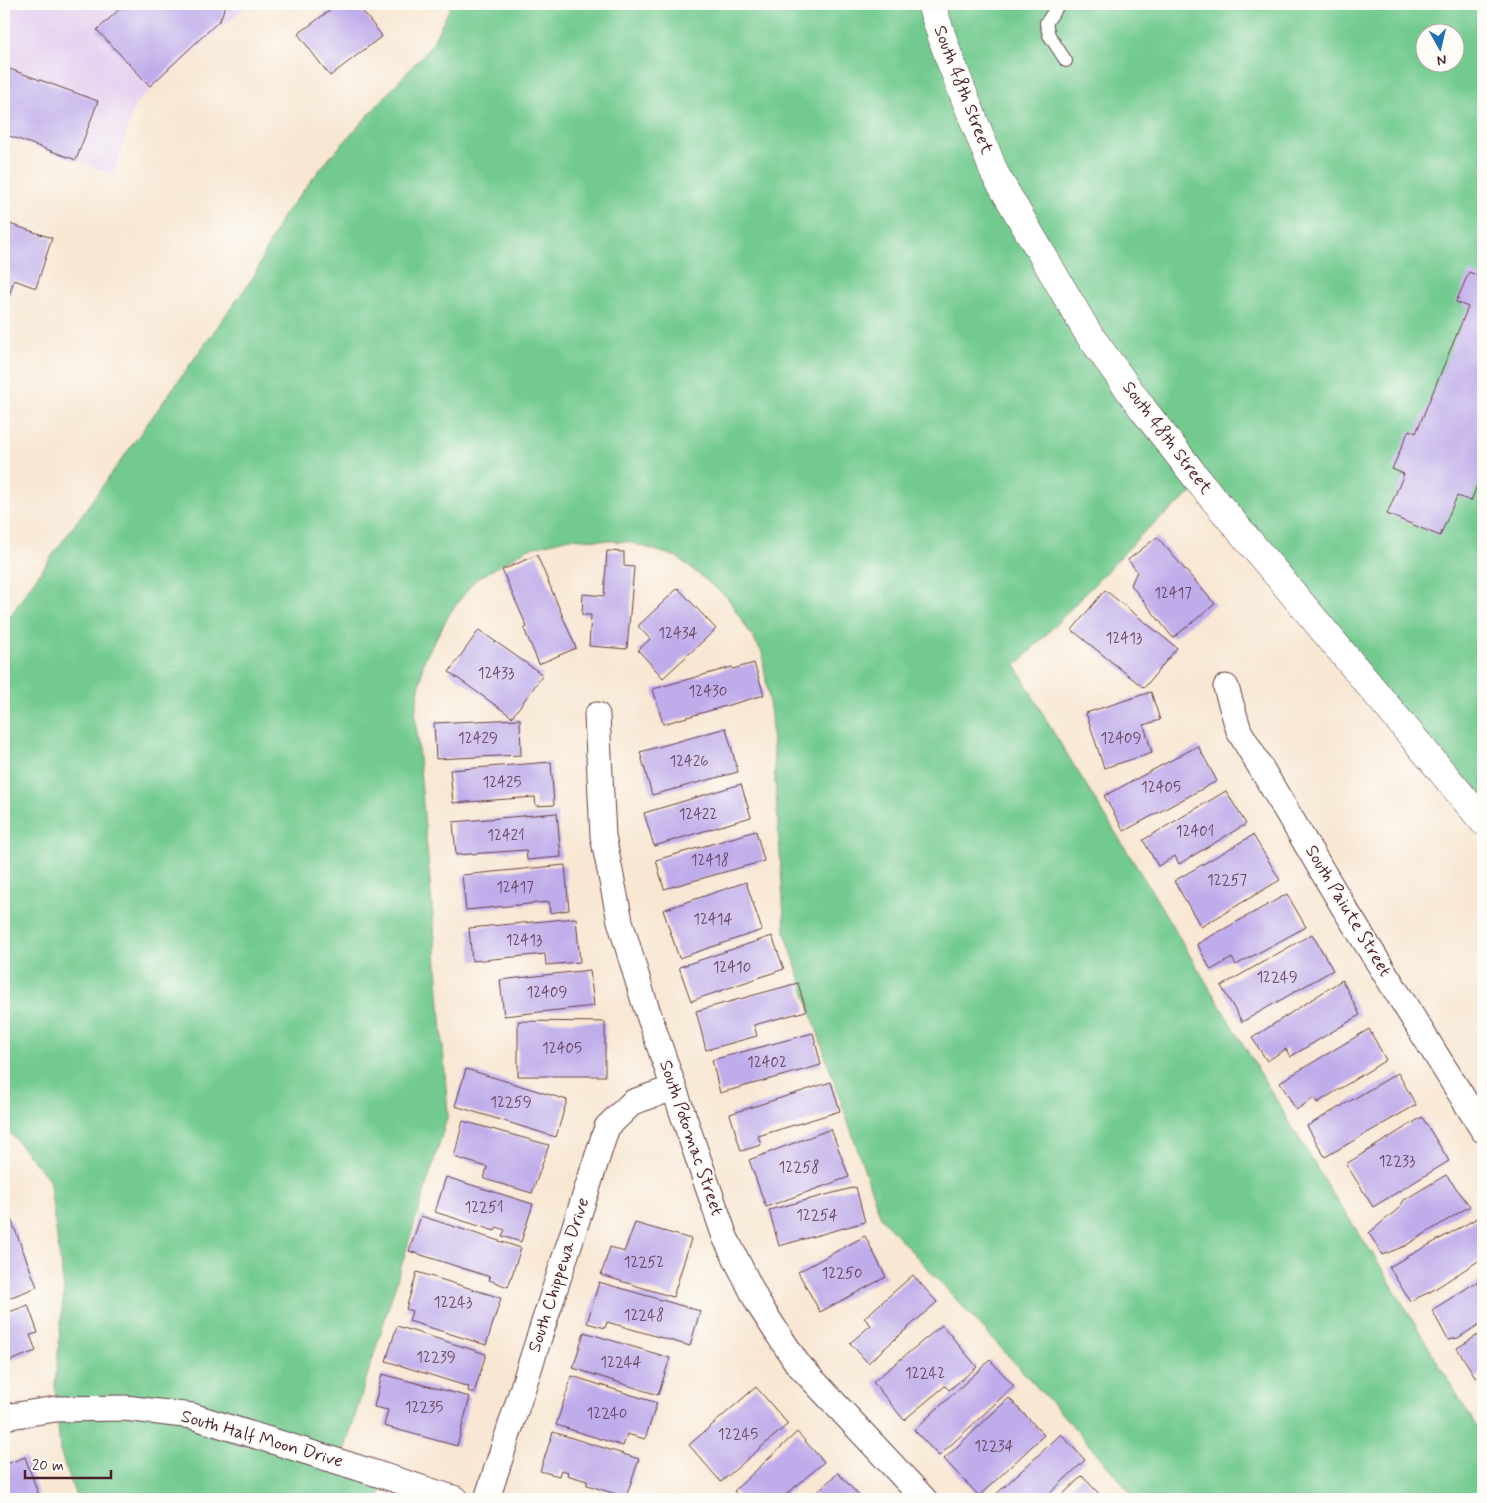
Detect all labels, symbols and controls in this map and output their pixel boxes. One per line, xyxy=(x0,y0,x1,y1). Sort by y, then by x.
street label: South 48th Street xyxy=(927,22,999,158)
north arrow xyxy=(1414,22,1464,72)
text: N xyxy=(1436,50,1448,69)
street label: South 48th Street xyxy=(1117,377,1218,500)
house number: 12417 xyxy=(1154,584,1192,604)
house number: 12434 xyxy=(658,624,698,644)
house number: 12413 xyxy=(1106,629,1142,649)
house number: 12433 xyxy=(478,664,514,684)
house number: 12430 xyxy=(689,682,727,702)
house number: 12429 xyxy=(458,729,498,749)
house number: 12409 xyxy=(1101,729,1141,749)
house number: 12426 xyxy=(669,752,709,772)
house number: 12425 xyxy=(483,773,521,793)
house number: 12405 xyxy=(1141,778,1181,798)
house number: 12422 xyxy=(679,805,717,825)
house number: 12401 xyxy=(1176,822,1214,842)
house number: 12421 xyxy=(487,826,525,846)
street label: South Paiute Street xyxy=(1299,841,1397,982)
house number: 12418 xyxy=(691,851,729,871)
house number: 12257 xyxy=(1207,871,1248,891)
house number: 12417 xyxy=(496,878,534,898)
house number: 12414 xyxy=(693,910,733,930)
house number: 12413 xyxy=(506,931,542,951)
house number: 12410 xyxy=(713,958,751,978)
house number: 12249 xyxy=(1256,968,1298,988)
house number: 12409 xyxy=(527,983,567,1003)
house number: 12405 xyxy=(542,1039,582,1059)
house number: 12402 xyxy=(747,1053,787,1073)
street label: South Potomac Street xyxy=(653,1057,729,1219)
house number: 12259 xyxy=(490,1093,532,1113)
house number: 12233 xyxy=(1379,1152,1415,1172)
house number: 12258 xyxy=(779,1158,819,1178)
street label: South Chippewa Drive xyxy=(523,1195,595,1355)
house number: 12251 xyxy=(464,1198,504,1218)
house number: 12254 xyxy=(796,1206,838,1226)
house number: 12252 xyxy=(624,1253,664,1273)
house number: 12250 xyxy=(821,1264,863,1284)
house number: 12243 xyxy=(434,1293,472,1313)
house number: 12248 xyxy=(624,1306,664,1326)
house number: 12239 xyxy=(416,1348,456,1368)
house number: 12244 xyxy=(600,1353,642,1373)
house number: 12242 xyxy=(905,1364,945,1384)
house number: 12235 xyxy=(405,1398,443,1418)
street label: South Half Moon Drive xyxy=(178,1404,346,1474)
house number: 12240 xyxy=(587,1404,627,1424)
house number: 12245 xyxy=(718,1425,758,1445)
house number: 12234 xyxy=(974,1437,1014,1457)
scale bar xyxy=(25,1448,111,1480)
text: 20 m xyxy=(32,1456,64,1476)

